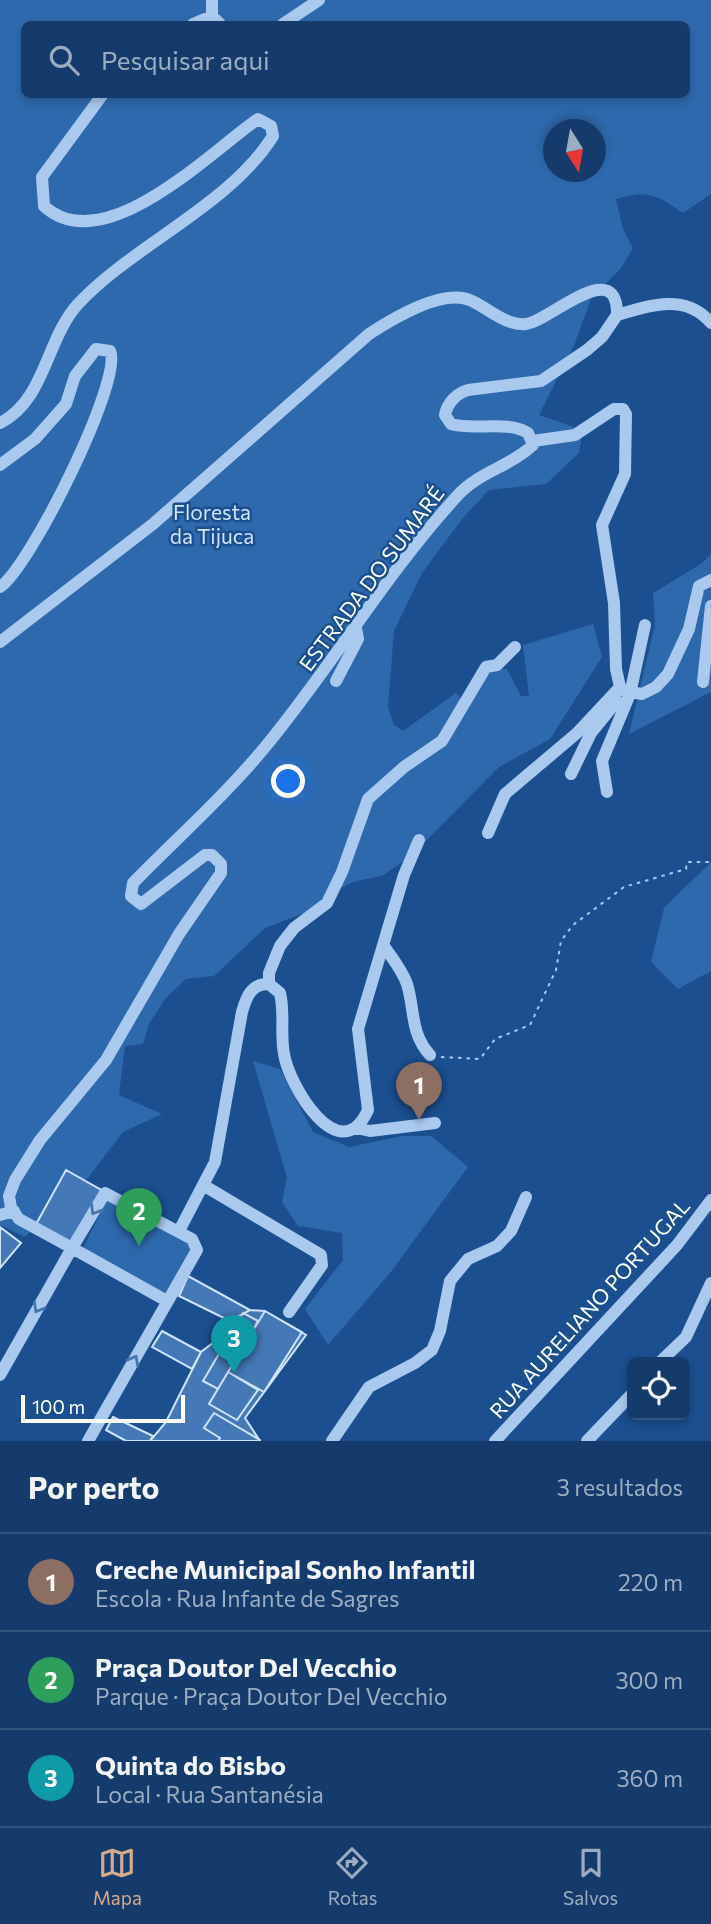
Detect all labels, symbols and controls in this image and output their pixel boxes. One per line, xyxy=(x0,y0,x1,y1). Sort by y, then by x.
search box xyxy=(21,21,690,98)
icon: search xyxy=(45,41,83,79)
text: Pesquisar aqui xyxy=(101,44,270,75)
north arrow xyxy=(543,119,606,182)
street label: ESTRADA DO SUMARÉ xyxy=(293,481,449,675)
park label: Floresta da Tijuca xyxy=(170,499,254,548)
your location xyxy=(271,764,305,798)
pin: 1 xyxy=(396,1062,442,1120)
pin: 2 xyxy=(116,1188,162,1246)
street label: RUA AURELIANO PORTUGAL xyxy=(484,1193,694,1423)
one-way arrow xyxy=(90,1203,103,1216)
one-way arrow xyxy=(33,1300,46,1313)
pin: 3 xyxy=(211,1315,257,1373)
one-way arrow xyxy=(126,1355,139,1367)
map controls xyxy=(627,1357,690,1420)
button: locate xyxy=(627,1357,690,1420)
scale bar xyxy=(21,1392,186,1424)
text: 100 m xyxy=(32,1395,85,1418)
text: Por perto xyxy=(28,1468,160,1505)
text: 3 resultados xyxy=(557,1473,683,1501)
text: Creche Municipal Sonho Infantil xyxy=(95,1553,476,1584)
text: 1 xyxy=(46,1568,56,1596)
text: 220 m xyxy=(618,1568,683,1596)
text: Escola · Rua Infante de Sagres xyxy=(95,1584,400,1612)
text: Praça Doutor Del Vecchio xyxy=(95,1651,397,1682)
text: 2 xyxy=(44,1666,58,1694)
text: 300 m xyxy=(615,1666,683,1694)
text: Parque · Praça Doutor Del Vecchio xyxy=(95,1682,447,1710)
text: Quinta do Bisbo xyxy=(95,1749,286,1780)
text: 3 xyxy=(44,1764,58,1792)
text: 360 m xyxy=(616,1764,683,1792)
text: Local · Rua Santanésia xyxy=(95,1780,324,1808)
tab: Mapa xyxy=(93,1844,142,1909)
tab: Rotas xyxy=(328,1844,377,1909)
tab: Salvos xyxy=(563,1844,618,1909)

